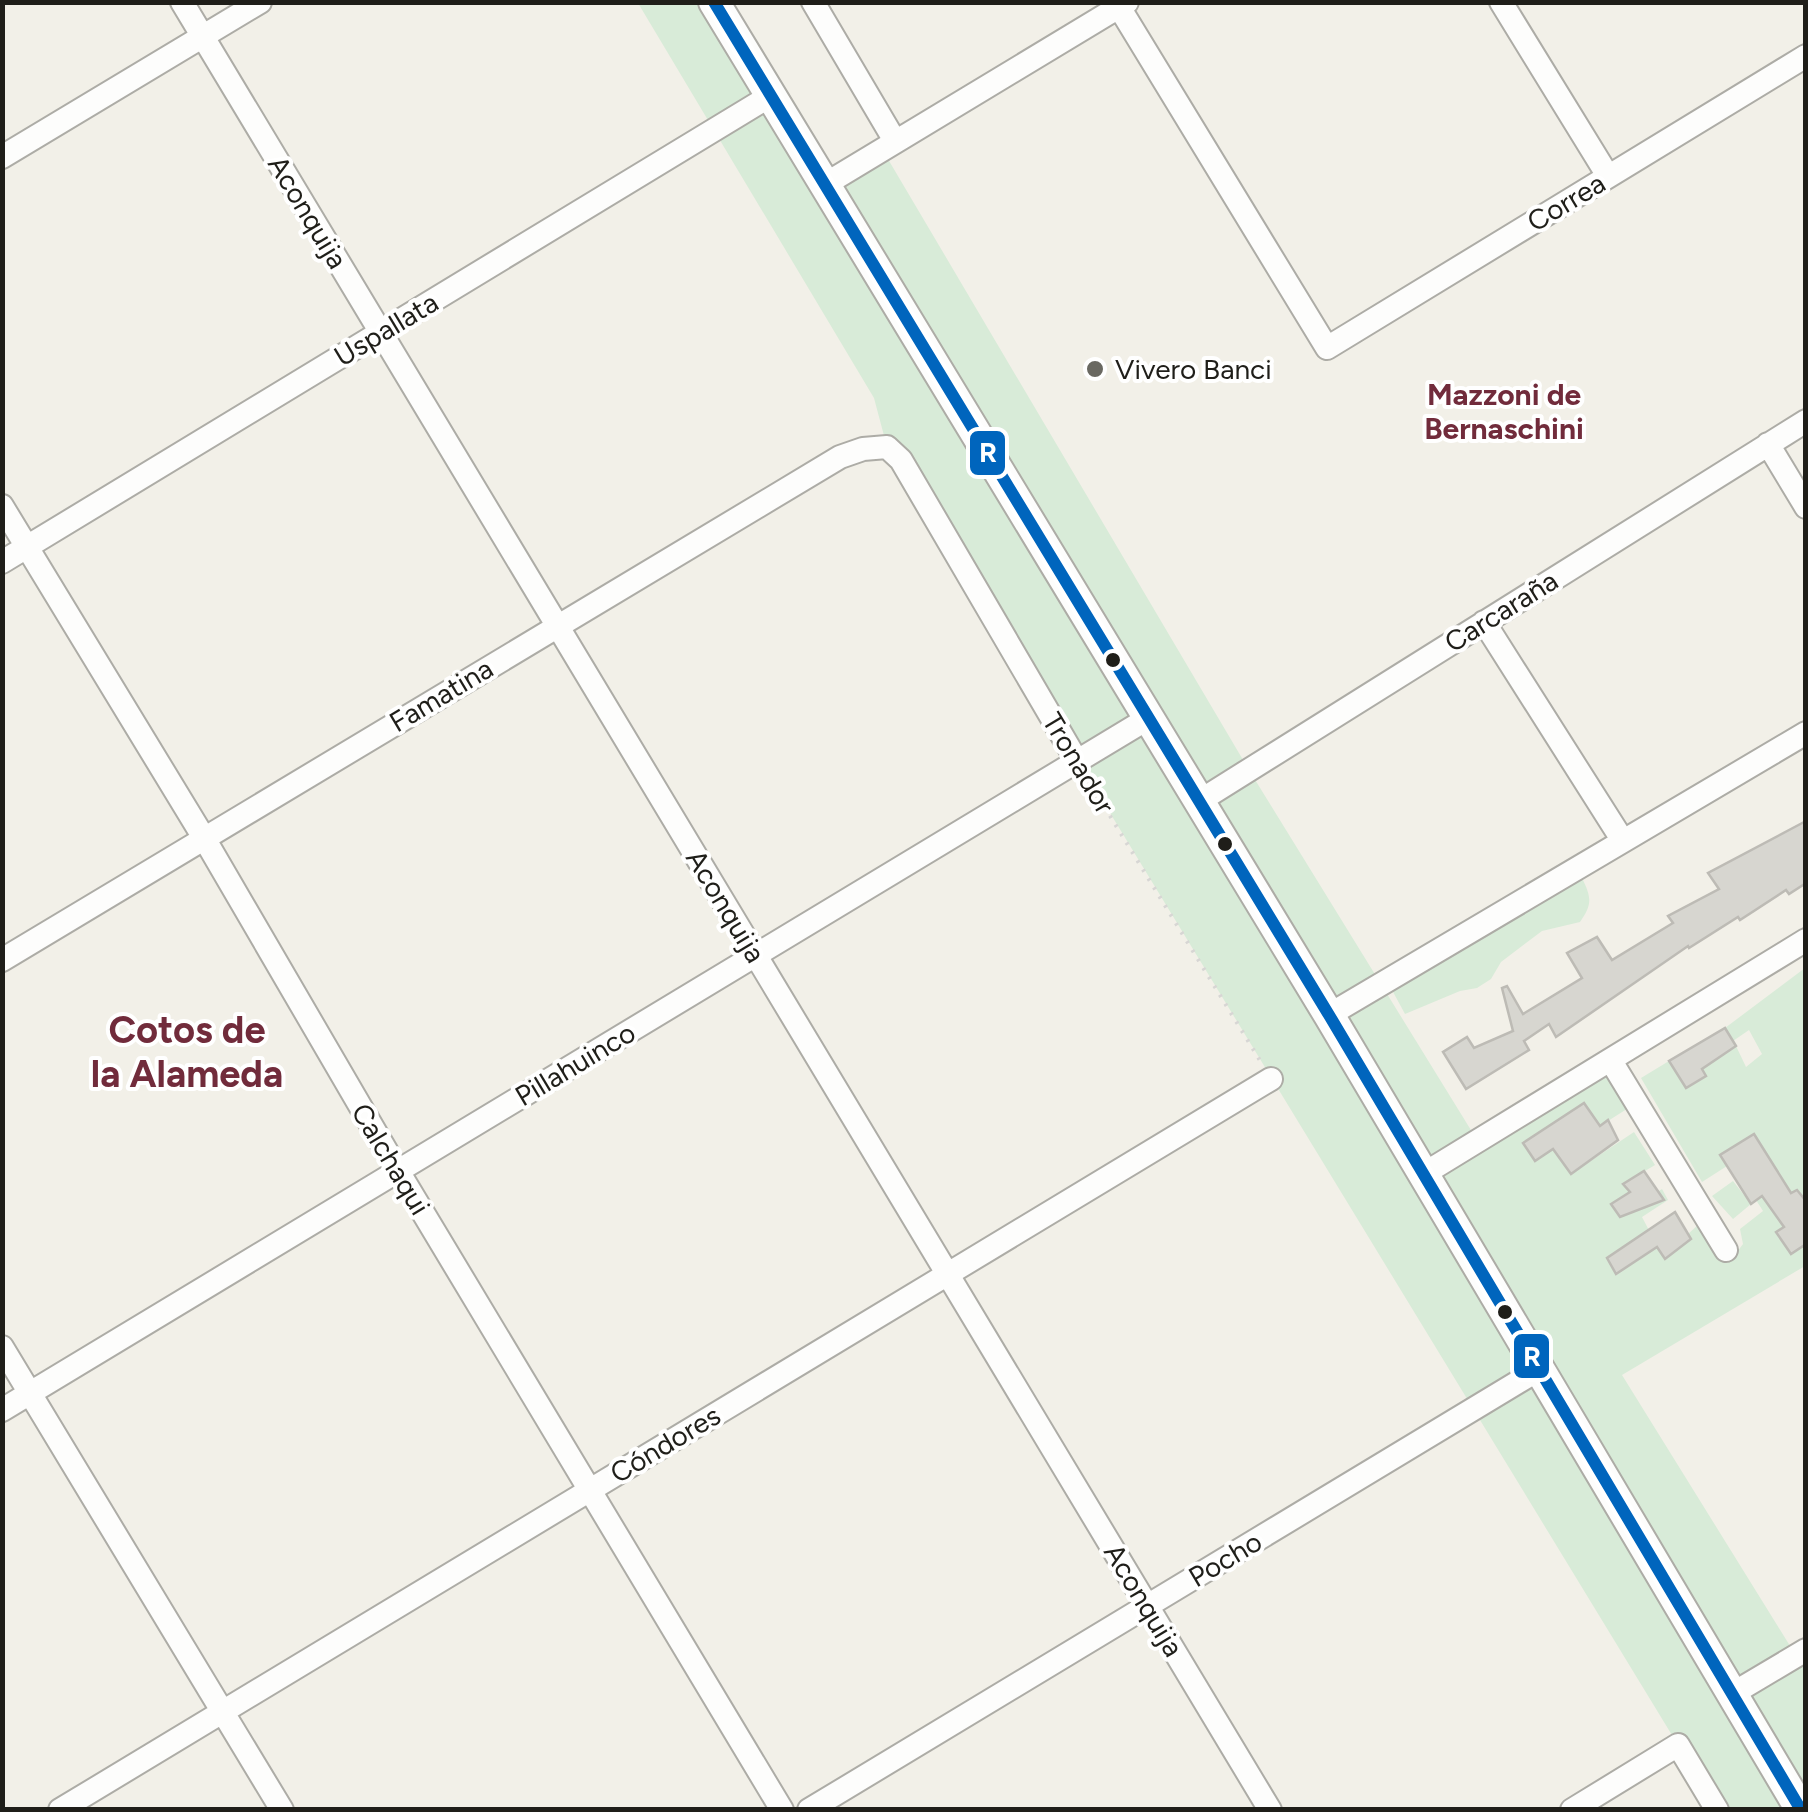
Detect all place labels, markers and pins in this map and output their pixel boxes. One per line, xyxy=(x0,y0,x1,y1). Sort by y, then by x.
place label: Vivero Banci xyxy=(1115,352,1272,386)
marker: Vivero Banci xyxy=(1084,358,1106,380)
unlabelled marker xyxy=(1103,650,1123,670)
unlabelled marker xyxy=(1215,834,1235,854)
unlabelled marker xyxy=(1495,1302,1515,1322)

